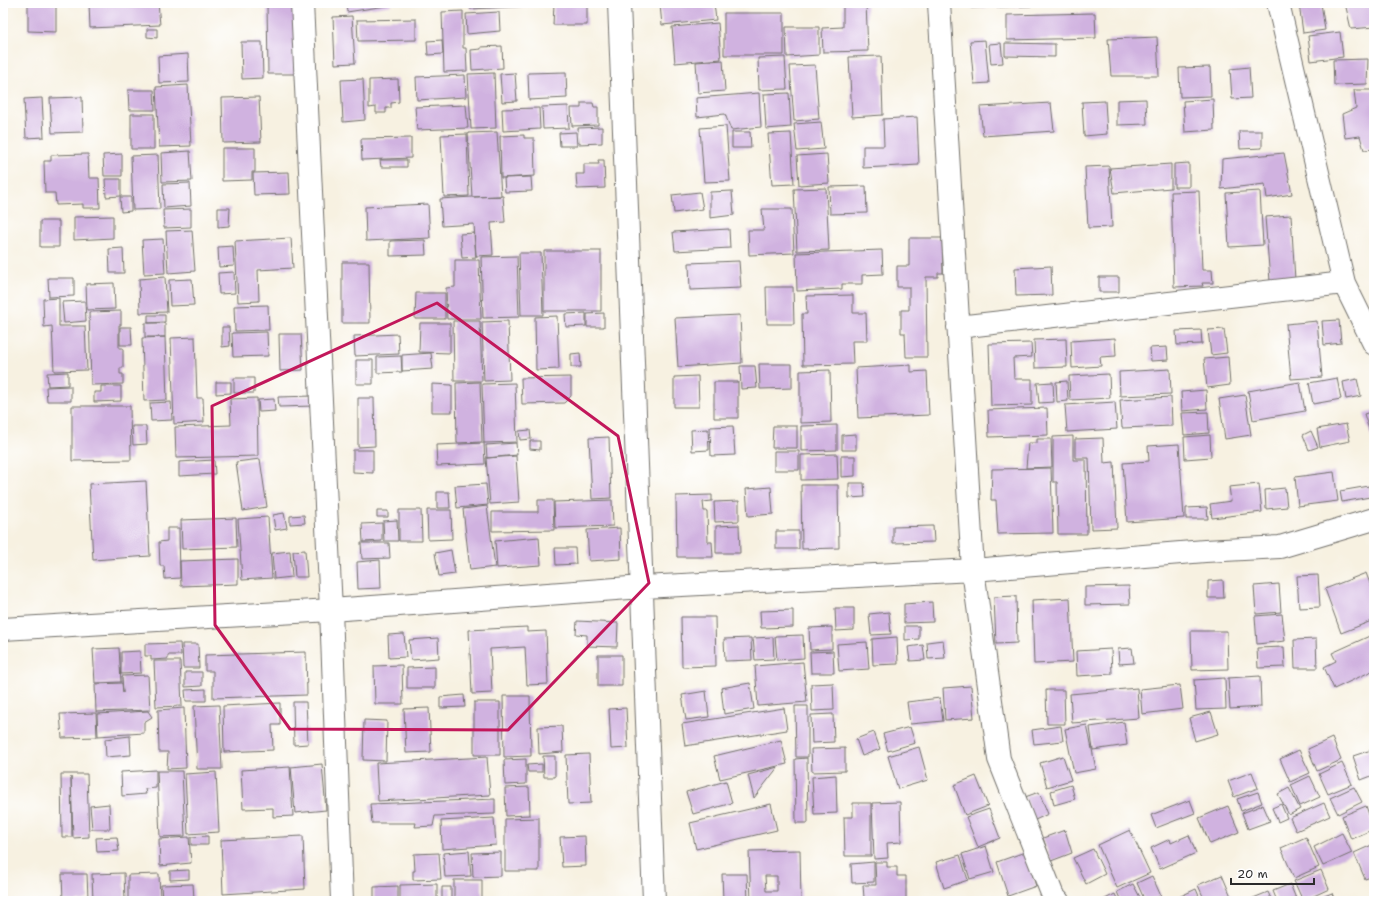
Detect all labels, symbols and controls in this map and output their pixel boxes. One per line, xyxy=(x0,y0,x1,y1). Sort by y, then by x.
scale bar xyxy=(1231,860,1314,886)
text: 20 m xyxy=(1237,866,1268,882)

